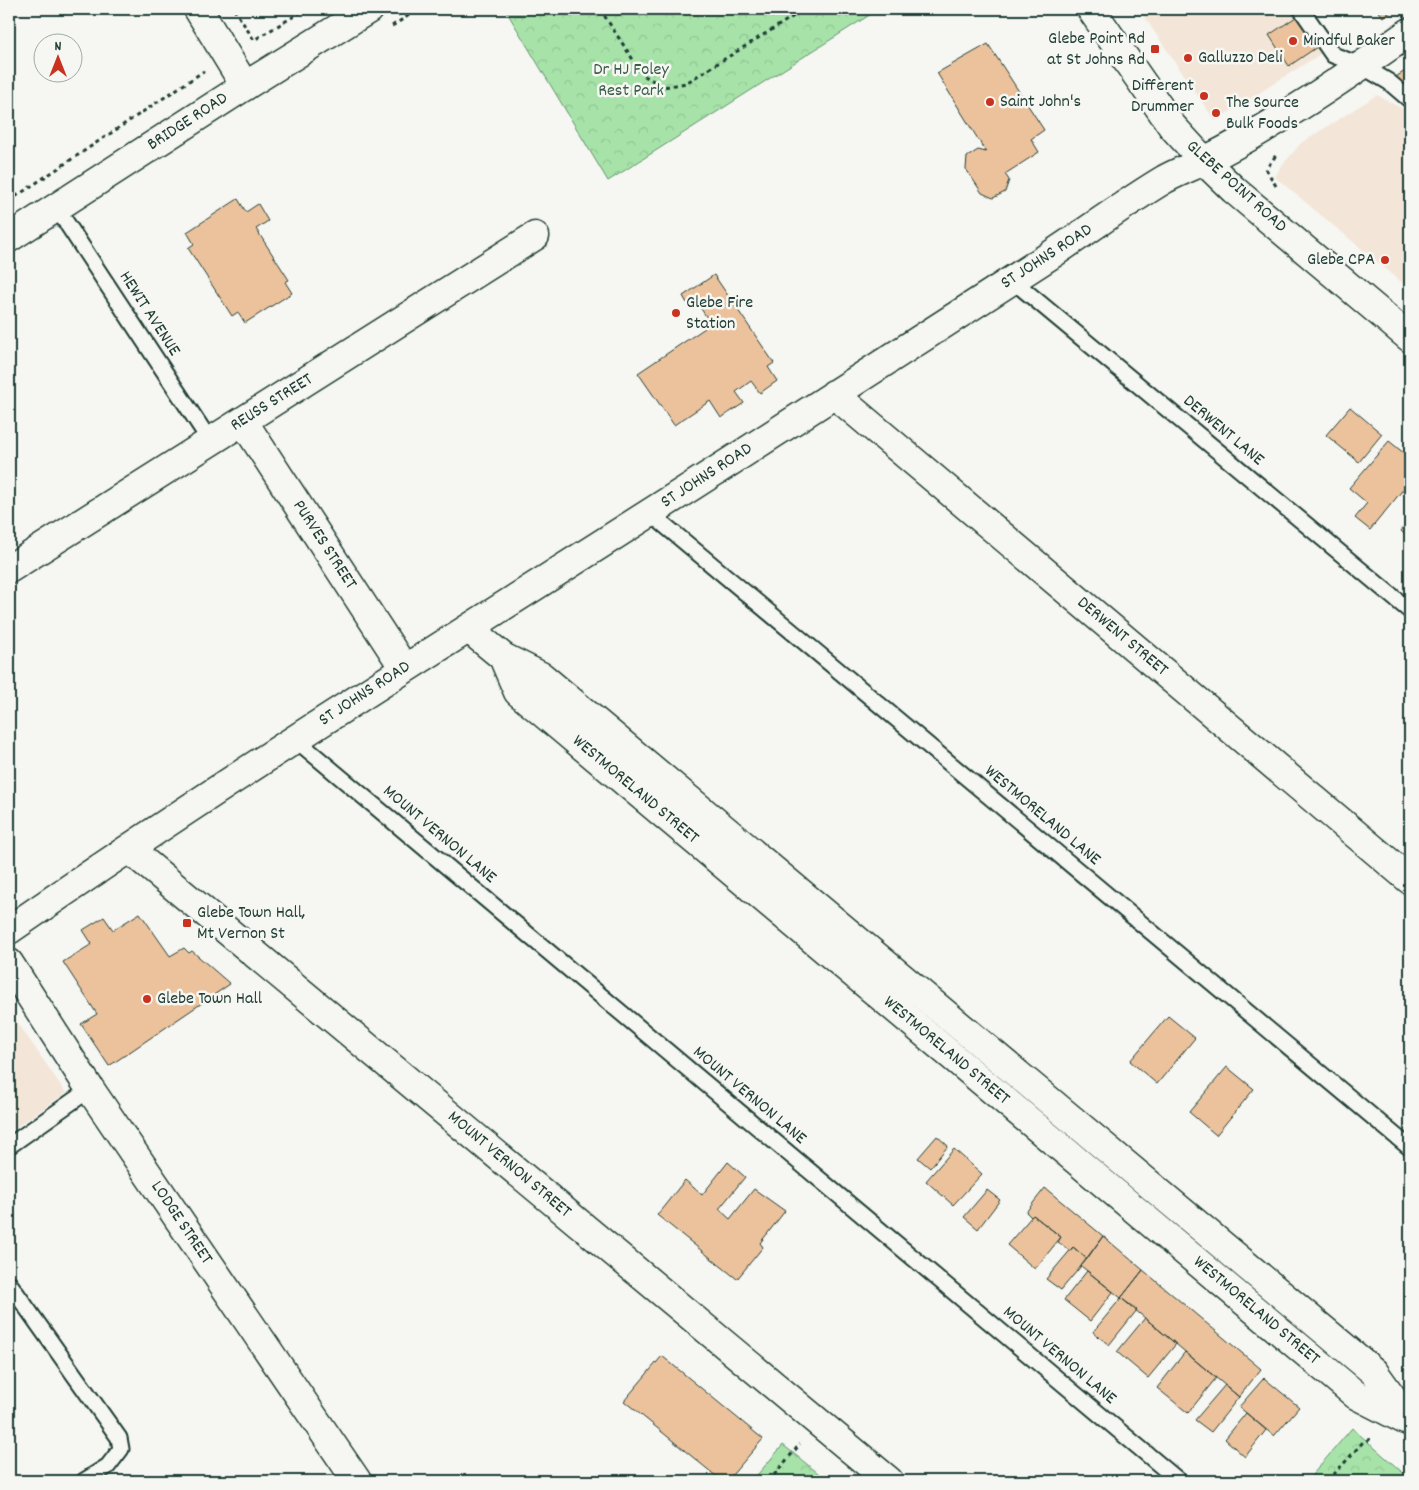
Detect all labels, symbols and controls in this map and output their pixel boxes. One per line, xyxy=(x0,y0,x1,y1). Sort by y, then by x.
place label: Glebe Point Rd at St Johns Rd xyxy=(1047,27,1145,73)
place label: Mindful Baker xyxy=(1303,29,1395,54)
north arrow xyxy=(32,32,82,82)
marker: Mindful Baker xyxy=(1287,35,1299,47)
text: N xyxy=(55,37,62,57)
marker: Glebe Point Rd at St Johns Rd xyxy=(1149,43,1161,55)
place label: Galluzzo Deli xyxy=(1198,46,1282,71)
marker: Galluzzo Deli xyxy=(1182,52,1194,64)
park label: Dr HJ Foley Rest Park xyxy=(593,58,669,104)
place label: Different Drummer xyxy=(1131,74,1194,120)
street label: BRIDGE ROAD xyxy=(143,87,233,157)
place label: Saint John's xyxy=(1000,90,1081,115)
marker: Different Drummer xyxy=(1198,90,1210,102)
place label: The Source Bulk Foods xyxy=(1226,91,1299,137)
marker: Saint John's xyxy=(984,96,996,108)
marker: The Source Bulk Foods xyxy=(1210,107,1222,119)
street label: GLEBE POINT ROAD xyxy=(1180,135,1292,239)
street label: ST JOHNS ROAD xyxy=(996,218,1098,296)
place label: Glebe CPA xyxy=(1307,248,1375,273)
marker: Glebe CPA xyxy=(1379,254,1391,266)
street label: HEWIT AVENUE xyxy=(112,267,186,361)
place label: Glebe Fire Station xyxy=(686,291,753,337)
marker: Glebe Fire Station xyxy=(670,307,682,319)
street label: REUSS STREET xyxy=(226,368,318,438)
street label: DERWENT LANE xyxy=(1177,390,1269,472)
street label: ST JOHNS ROAD xyxy=(656,437,758,515)
street label: PURVES STREET xyxy=(286,495,362,595)
street label: DERWENT STREET xyxy=(1071,591,1173,683)
street label: ST JOHNS ROAD xyxy=(314,655,416,733)
street label: WESTMORELAND STREET xyxy=(566,730,704,850)
street label: WESTMORELAND LANE xyxy=(978,760,1106,872)
street label: MOUNT VERNON LANE xyxy=(377,780,501,890)
place label: Glebe Town Hall, Mt Vernon St xyxy=(197,901,305,947)
marker: Glebe Town Hall, Mt Vernon St xyxy=(181,917,193,929)
place label: Glebe Town Hall xyxy=(157,987,263,1012)
street label: WESTMORELAND STREET xyxy=(877,991,1015,1111)
marker: Glebe Town Hall xyxy=(141,993,153,1005)
street label: MOUNT VERNON LANE xyxy=(687,1041,811,1151)
street label: MOUNT VERNON STREET xyxy=(442,1106,576,1224)
street label: LODGE STREET xyxy=(144,1176,218,1270)
street label: WESTMORELAND STREET xyxy=(1187,1251,1325,1371)
street label: MOUNT VERNON LANE xyxy=(997,1301,1121,1411)

